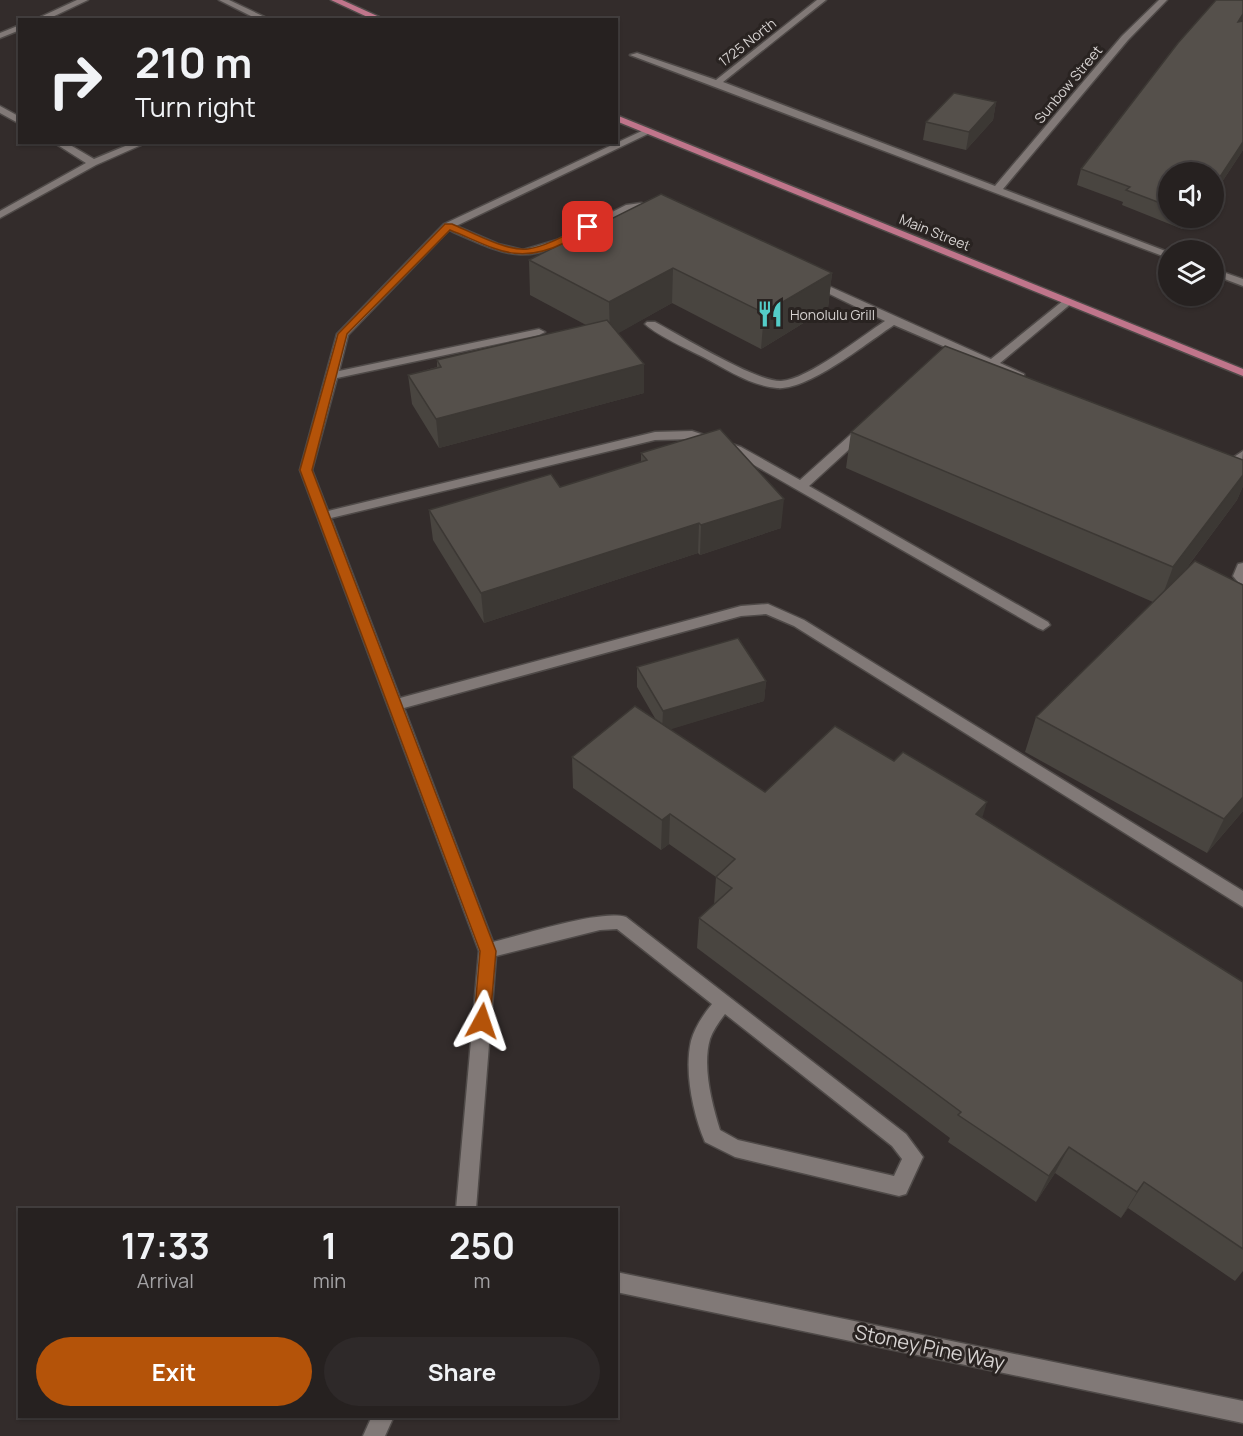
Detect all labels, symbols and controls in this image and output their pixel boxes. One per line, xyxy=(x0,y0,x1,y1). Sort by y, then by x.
street label: 1725 North xyxy=(714,14,780,70)
text: 210 m xyxy=(135,33,252,91)
street label: Sunbow Street xyxy=(1030,41,1106,127)
icon: right xyxy=(36,42,114,120)
text: Turn right xyxy=(135,88,256,125)
map controls xyxy=(1158,162,1224,306)
button: sound xyxy=(1158,162,1224,228)
pin xyxy=(562,201,613,252)
street label: Main Street xyxy=(897,209,974,255)
icon: arrive xyxy=(571,210,604,243)
button: layers xyxy=(1158,240,1224,306)
restaurant icon: Honolulu Grill xyxy=(755,299,785,329)
place label: Honolulu Grill xyxy=(790,305,875,324)
position arrow xyxy=(450,989,514,1053)
text: 17:33 xyxy=(121,1221,210,1270)
text: 1 xyxy=(322,1221,337,1270)
text: 250 xyxy=(449,1221,515,1270)
text: Arrival xyxy=(137,1267,194,1294)
text: min xyxy=(313,1267,346,1294)
text: m xyxy=(474,1267,491,1294)
street label: Stoney Pine Way xyxy=(852,1318,1008,1376)
button: Exit xyxy=(36,1337,312,1406)
button: Share xyxy=(324,1337,600,1406)

